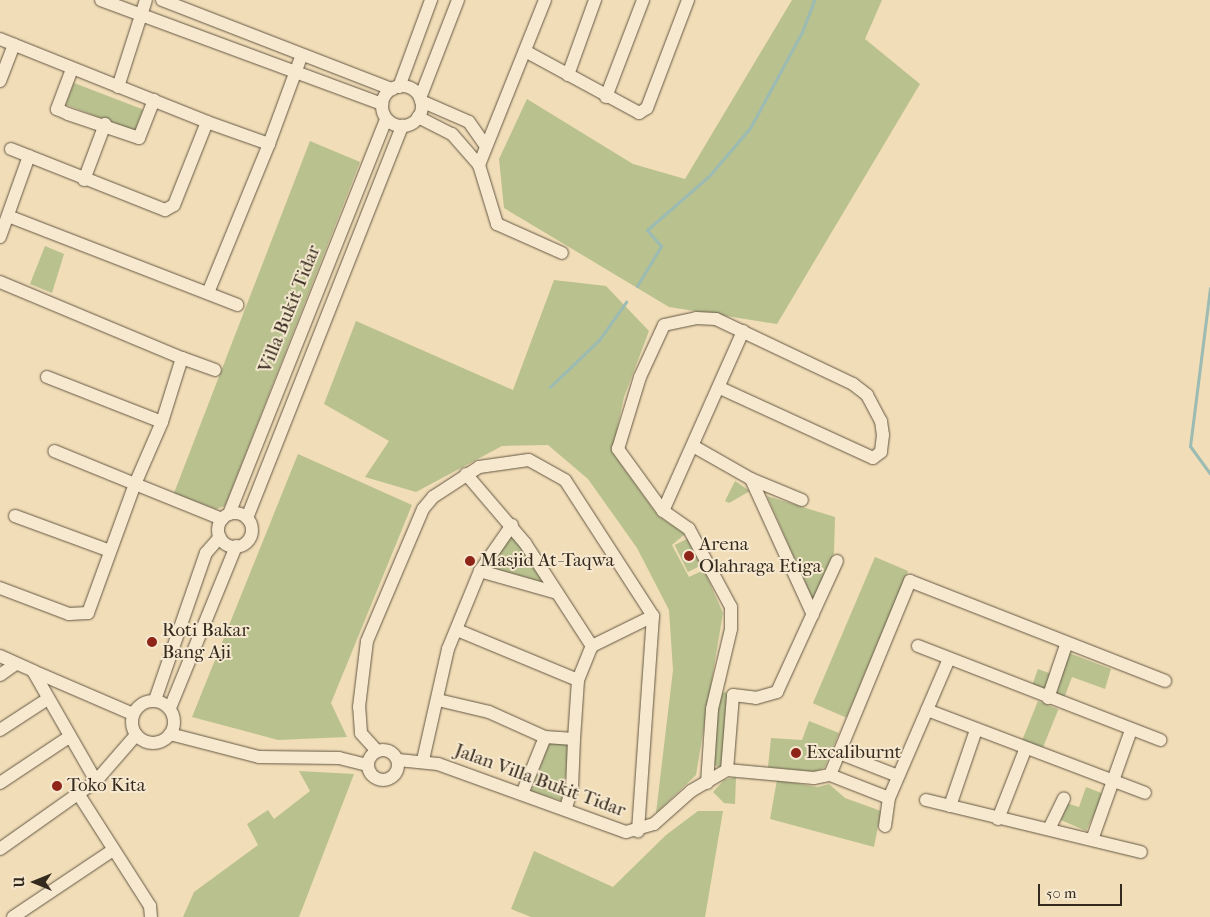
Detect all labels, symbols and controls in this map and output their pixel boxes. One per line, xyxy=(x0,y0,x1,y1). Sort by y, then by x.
street label: Villa Bukit Tidar xyxy=(254,242,326,376)
place label: Arena Olahraga Etiga xyxy=(699,534,821,578)
place label: Masjid At-Taqwa xyxy=(480,550,614,572)
marker: Arena Olahraga Etiga xyxy=(683,550,695,562)
marker: Masjid At-Taqwa xyxy=(464,555,476,567)
place label: Roti Bakar Bang Aji xyxy=(162,620,249,664)
marker: Roti Bakar Bang Aji xyxy=(146,636,158,648)
street label: Jalan Villa Bukit Tidar xyxy=(451,739,629,823)
place label: Excaliburnt xyxy=(806,742,901,764)
marker: Excaliburnt xyxy=(790,747,802,759)
place label: Toko Kita xyxy=(67,775,146,797)
marker: Toko Kita xyxy=(51,780,63,792)
north arrow xyxy=(10,857,60,907)
scale bar xyxy=(1040,874,1124,906)
text: U xyxy=(11,877,28,887)
text: 50 m xyxy=(1046,884,1076,902)

